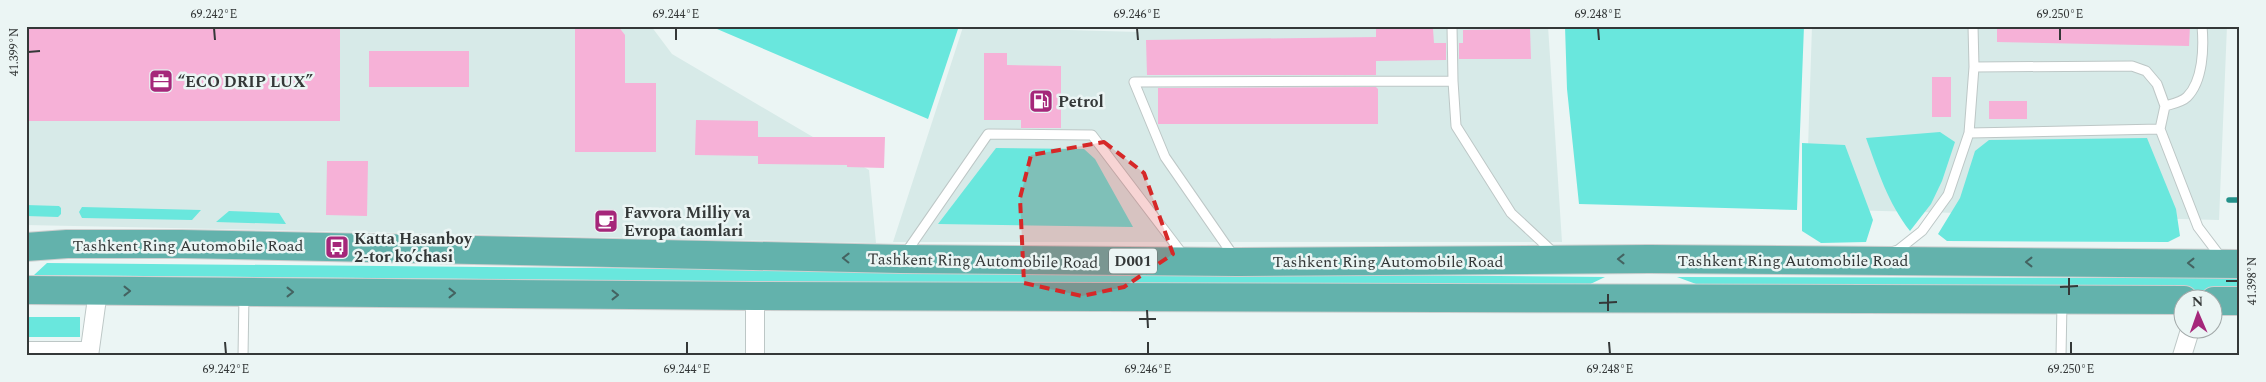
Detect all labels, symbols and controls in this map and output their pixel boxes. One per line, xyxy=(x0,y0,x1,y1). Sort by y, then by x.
text: 69.242°E xyxy=(191,5,237,24)
text: 69.244°E xyxy=(653,5,699,24)
text: 69.246°E xyxy=(1114,5,1160,24)
text: 69.248°E xyxy=(1575,5,1621,24)
text: 69.250°E xyxy=(2037,5,2083,24)
text: 41.399°N xyxy=(5,28,24,76)
office icon: “ECO DRIP LUX” xyxy=(148,68,174,94)
place label: “ECO DRIP LUX” xyxy=(178,70,313,94)
fuel station icon: Petrol xyxy=(1028,88,1054,114)
place label: Petrol xyxy=(1058,90,1104,114)
place label: Favvora Milliy va Evropa taomlari xyxy=(624,201,751,243)
cafe icon: Favvora Milliy va Evropa taomlari xyxy=(593,208,619,234)
place label: Katta Hasanboy 2-tor ko’chasi xyxy=(354,227,473,269)
street label: Tashkent Ring Automobile Road xyxy=(73,234,303,258)
bus stop icon: Katta Hasanboy 2-tor ko’chasi xyxy=(324,234,350,260)
street label: Tashkent Ring Automobile Road xyxy=(867,247,1099,275)
road number: D001 xyxy=(1109,248,1157,274)
street label: Tashkent Ring Automobile Road xyxy=(1678,249,1908,273)
street label: Tashkent Ring Automobile Road xyxy=(1273,250,1503,274)
one-way arrow xyxy=(842,253,850,263)
one-way arrow xyxy=(1617,254,1624,264)
one-way arrow xyxy=(2024,257,2032,267)
text: 41.398°N xyxy=(2243,257,2262,305)
one-way arrow xyxy=(2187,258,2195,269)
one-way arrow xyxy=(124,286,132,296)
one-way arrow xyxy=(286,287,294,297)
one-way arrow xyxy=(449,288,457,299)
one-way arrow xyxy=(612,290,619,300)
north arrow xyxy=(2174,290,2224,340)
text: N xyxy=(2191,291,2204,312)
text: 69.242°E xyxy=(203,360,249,379)
text: 69.244°E xyxy=(664,360,710,379)
text: 69.246°E xyxy=(1125,360,1171,379)
text: 69.248°E xyxy=(1587,360,1633,379)
text: 69.250°E xyxy=(2048,360,2094,379)

